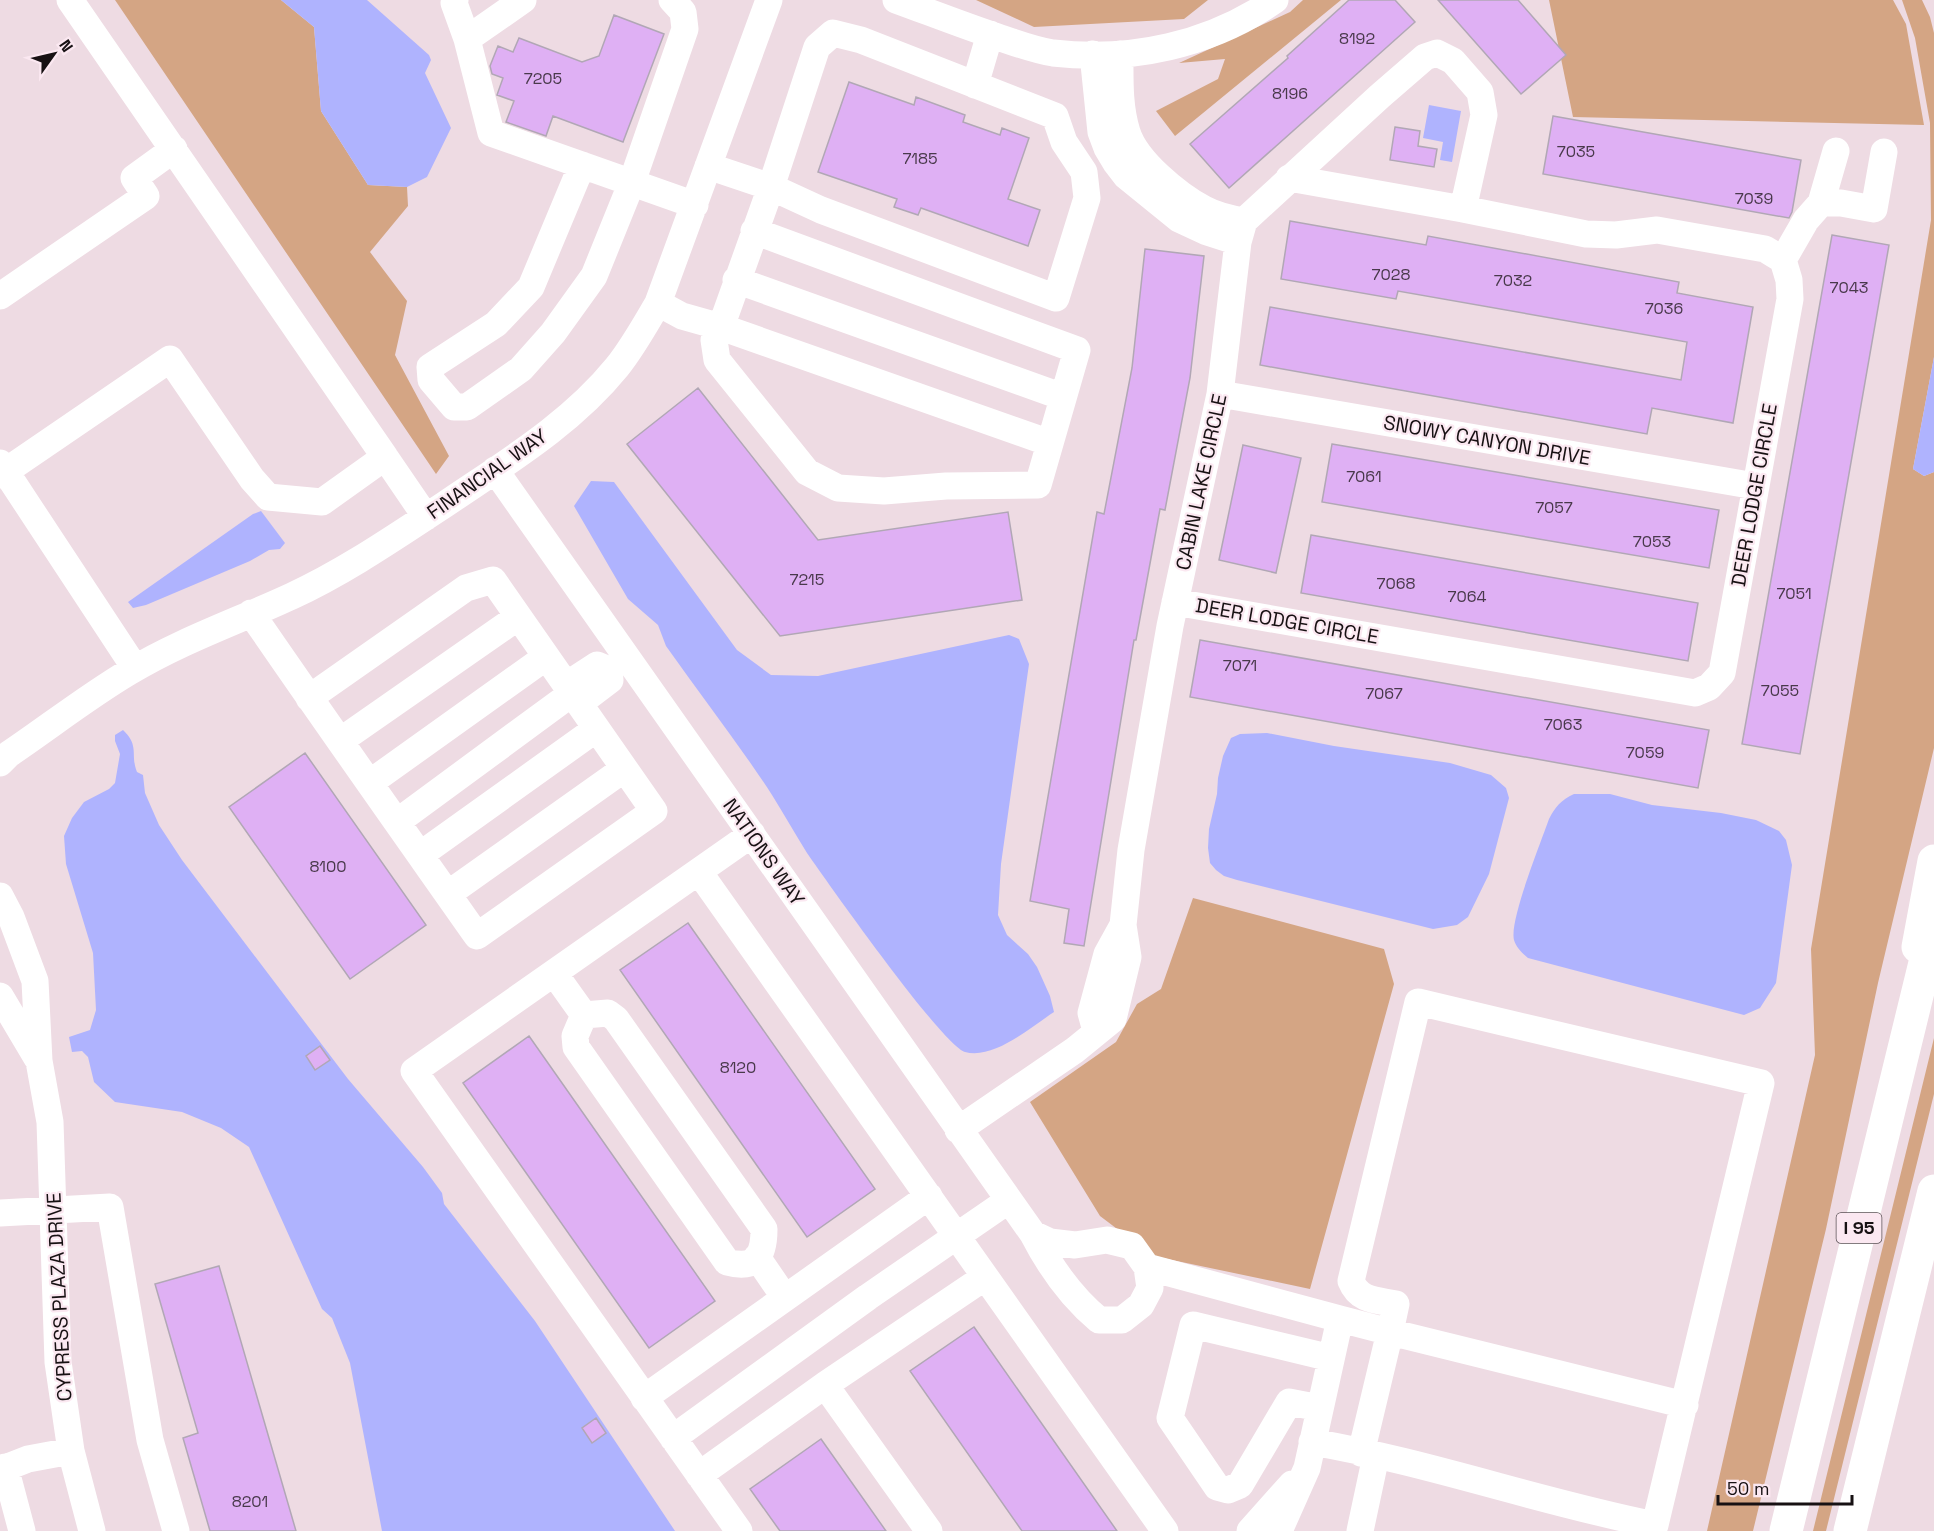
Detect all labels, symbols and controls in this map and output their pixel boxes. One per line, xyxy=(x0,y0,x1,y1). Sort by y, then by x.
north arrow xyxy=(24,24,84,84)
house number: 8192 xyxy=(1339,28,1375,49)
text: N xyxy=(54,36,78,56)
house number: 7205 xyxy=(524,68,562,89)
house number: 8196 xyxy=(1272,83,1308,104)
house number: 7035 xyxy=(1557,141,1595,162)
house number: 7185 xyxy=(902,148,938,169)
house number: 7039 xyxy=(1735,188,1773,209)
house number: 7028 xyxy=(1372,264,1410,285)
house number: 7032 xyxy=(1494,270,1532,291)
house number: 7043 xyxy=(1830,277,1868,298)
house number: 7036 xyxy=(1645,298,1683,319)
street label: CABIN LAKE CIRCLE xyxy=(1170,392,1232,572)
street label: DEER LODGE CIRCLE xyxy=(1725,402,1783,588)
street label: SNOWY CANYON DRIVE xyxy=(1381,409,1593,471)
street label: FINANCIAL WAY xyxy=(422,423,552,525)
house number: 7061 xyxy=(1346,466,1382,487)
house number: 7057 xyxy=(1535,497,1573,518)
house number: 7053 xyxy=(1633,531,1671,552)
house number: 7215 xyxy=(790,569,824,590)
house number: 7068 xyxy=(1377,573,1415,594)
house number: 7051 xyxy=(1776,583,1812,604)
house number: 7064 xyxy=(1448,586,1486,607)
street label: DEER LODGE CIRCLE xyxy=(1194,592,1380,650)
house number: 7071 xyxy=(1223,655,1257,676)
house number: 7055 xyxy=(1761,680,1799,701)
house number: 7067 xyxy=(1365,683,1403,704)
house number: 7063 xyxy=(1544,714,1582,735)
house number: 7059 xyxy=(1626,742,1664,763)
street label: NATIONS WAY xyxy=(717,793,811,911)
house number: 8100 xyxy=(309,856,347,877)
house number: 8120 xyxy=(720,1057,756,1078)
street label: CYPRESS PLAZA DRIVE xyxy=(41,1192,77,1402)
road number: I 95 xyxy=(1836,1213,1882,1243)
scale bar xyxy=(1718,1468,1852,1506)
text: 50 m xyxy=(1727,1477,1769,1500)
house number: 8201 xyxy=(232,1491,268,1512)

